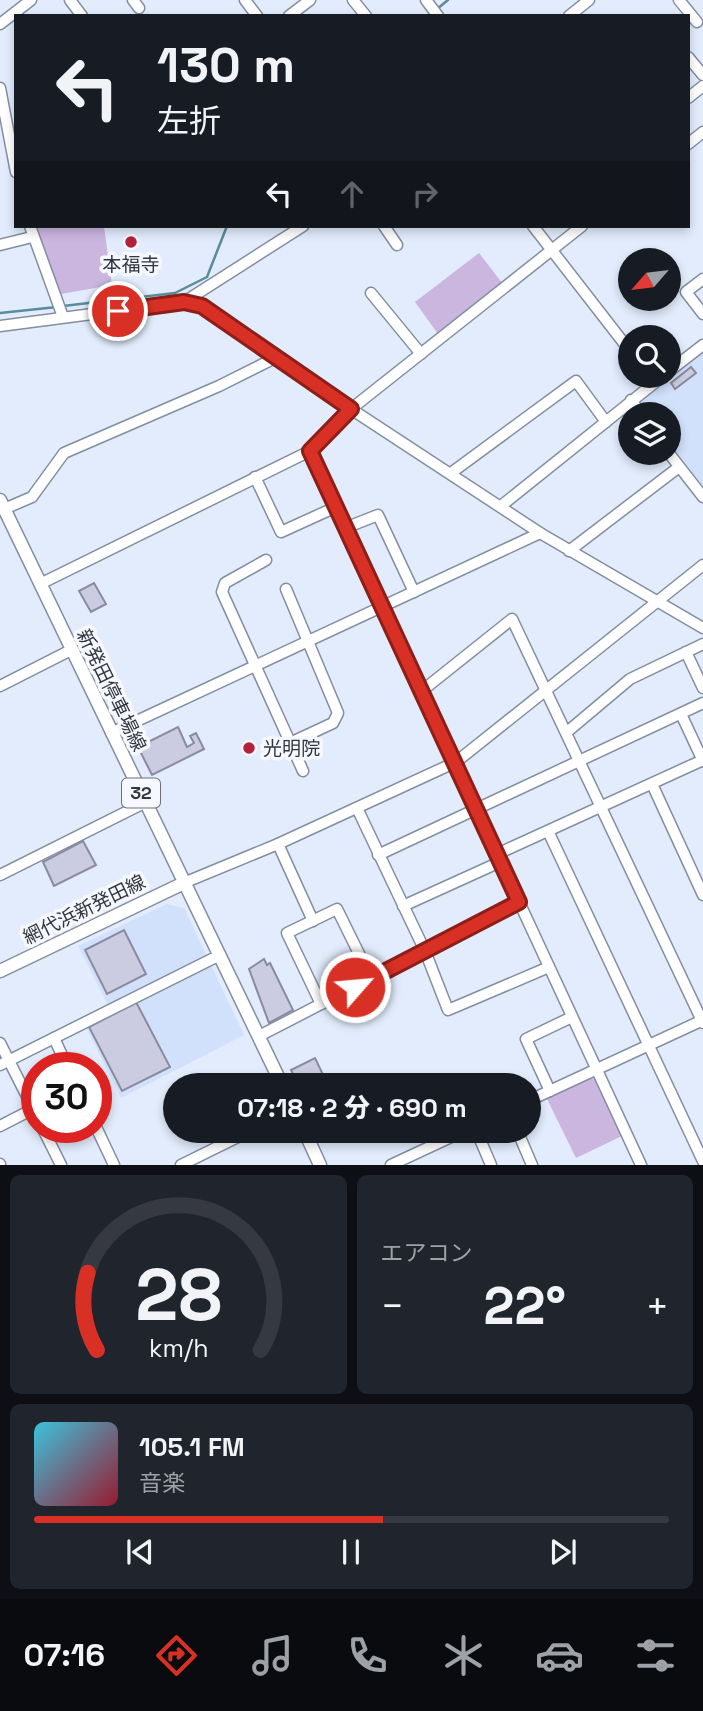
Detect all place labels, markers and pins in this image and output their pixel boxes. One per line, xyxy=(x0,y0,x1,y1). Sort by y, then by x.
marker: 本福寺 xyxy=(123,234,139,250)
place label: 本福寺 xyxy=(102,252,160,277)
pin xyxy=(88,281,148,341)
place label: 光明院 xyxy=(263,736,320,761)
marker: 光明院 xyxy=(241,740,257,756)

